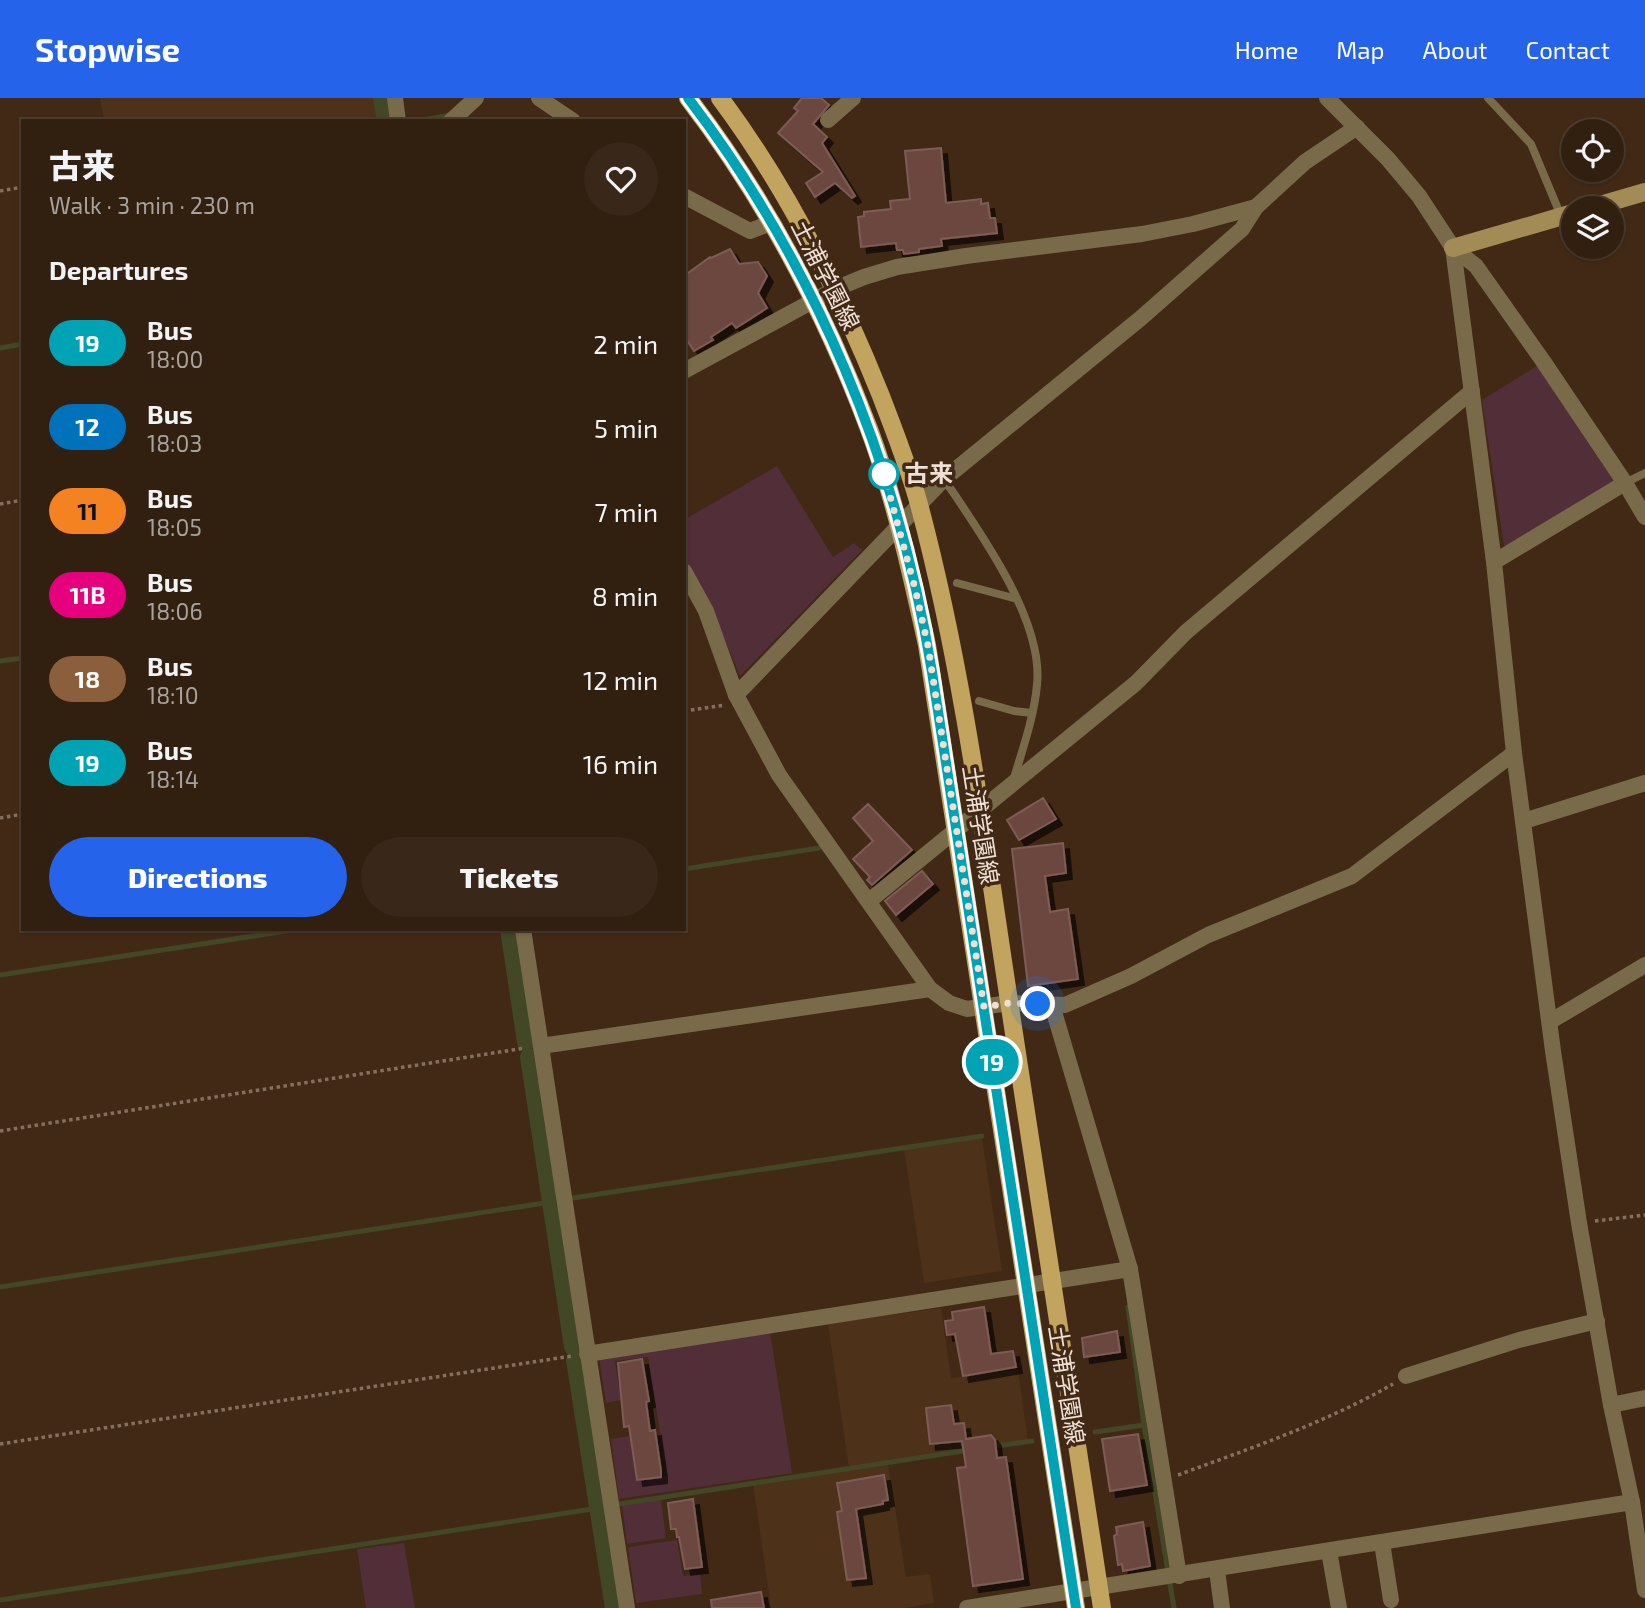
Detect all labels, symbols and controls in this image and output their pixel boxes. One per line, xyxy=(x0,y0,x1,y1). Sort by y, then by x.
text: Stopwise xyxy=(35,29,180,69)
text: Home xyxy=(1235,35,1298,64)
text: Map xyxy=(1336,35,1384,64)
text: About xyxy=(1422,35,1488,64)
text: Contact xyxy=(1526,35,1610,64)
map controls xyxy=(1561,119,1624,259)
button: locate xyxy=(1561,119,1624,182)
button: heart xyxy=(584,142,658,216)
text: 古来 xyxy=(49,145,115,185)
text: Walk · 3 min · 230 m xyxy=(49,191,255,219)
button: layers xyxy=(1561,196,1624,259)
street label: 土浦学園線 xyxy=(786,214,866,334)
text: Departures xyxy=(49,254,188,285)
text: Bus xyxy=(147,314,193,345)
text: 19 xyxy=(75,328,100,357)
text: 2 min xyxy=(593,328,658,359)
text: 18:00 xyxy=(147,345,203,373)
text: Bus xyxy=(147,398,193,429)
text: 12 xyxy=(75,412,100,441)
text: 5 min xyxy=(594,412,658,443)
text: 18:03 xyxy=(147,429,202,457)
place label: 古来 xyxy=(905,458,953,487)
marker: 古来 xyxy=(869,459,899,489)
text: Bus xyxy=(147,482,193,513)
text: 11 xyxy=(77,496,98,525)
text: 7 min xyxy=(595,496,658,527)
text: 18:05 xyxy=(147,513,202,541)
text: Bus xyxy=(147,566,193,597)
text: 11B xyxy=(69,580,106,609)
text: 8 min xyxy=(592,580,658,611)
text: 18:06 xyxy=(147,597,203,625)
text: Bus xyxy=(147,650,193,681)
text: 18 xyxy=(75,664,100,693)
text: 12 min xyxy=(583,664,658,695)
text: 18:10 xyxy=(147,681,199,709)
text: Bus xyxy=(147,734,193,765)
text: 19 xyxy=(75,748,100,777)
text: 16 min xyxy=(583,748,658,779)
street label: 土浦学園線 xyxy=(958,763,1005,886)
text: 18:14 xyxy=(147,765,199,793)
button: Directions xyxy=(49,837,347,917)
button: Tickets xyxy=(361,837,658,917)
your location xyxy=(1020,986,1055,1021)
line badge: 19 xyxy=(960,1039,1024,1085)
text: 19 xyxy=(980,1047,1004,1076)
street label: 土浦学園線 xyxy=(1044,1323,1091,1446)

